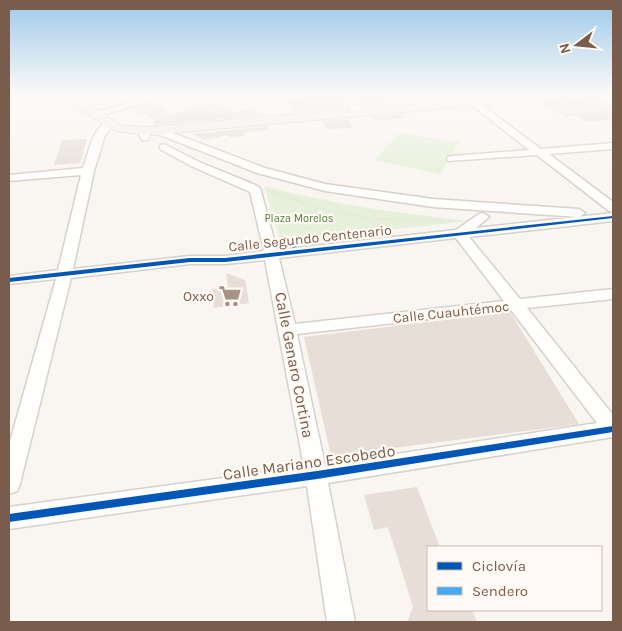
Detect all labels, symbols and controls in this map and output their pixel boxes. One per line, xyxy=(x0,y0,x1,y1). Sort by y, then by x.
north arrow xyxy=(552,20,602,70)
text: N xyxy=(555,41,575,56)
park label: Plaza Morelos xyxy=(265,212,334,225)
street label: Calle Segundo Centenario xyxy=(228,221,393,256)
supermarket icon: Oxxo xyxy=(217,283,243,309)
place label: Oxxo xyxy=(183,288,214,305)
street label: Calle Genaro Cortina xyxy=(271,290,318,440)
street label: Calle Cuauhtémoc xyxy=(392,298,510,327)
street label: Calle Mariano Escobedo xyxy=(222,441,396,484)
legend xyxy=(427,546,602,611)
text: Ciclovía xyxy=(472,557,526,575)
text: Sendero xyxy=(472,582,528,600)

